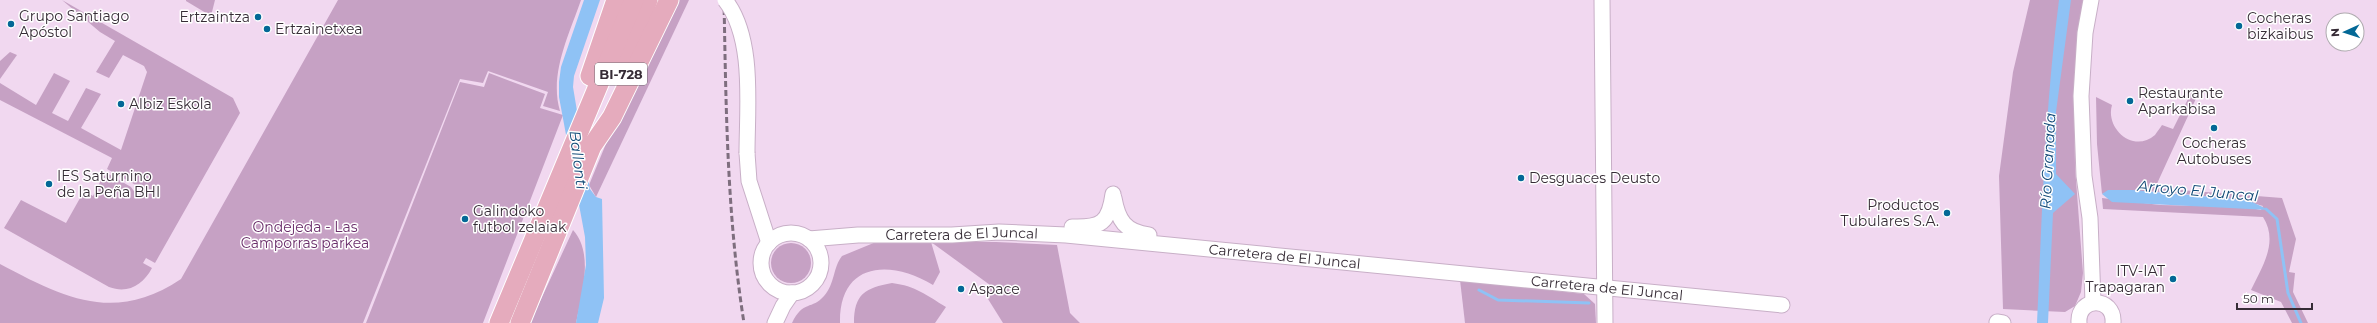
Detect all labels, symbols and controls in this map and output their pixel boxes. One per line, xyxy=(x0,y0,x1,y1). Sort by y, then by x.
place label: Grupo Santiago Apóstol xyxy=(19,7,129,41)
place label: Ertzaintza xyxy=(179,8,250,26)
place label: Cocheras bizkaibus xyxy=(2247,9,2314,43)
marker: Ertzaintza xyxy=(253,12,263,22)
north arrow xyxy=(2325,12,2365,52)
marker: Grupo Santiago Apóstol xyxy=(6,19,16,29)
place label: Ertzainetxea xyxy=(275,20,362,38)
marker: Cocheras bizkaibus xyxy=(2234,21,2244,31)
marker: Ertzainetxea xyxy=(262,24,272,34)
text: N xyxy=(2328,28,2342,37)
road number: BI-728 xyxy=(595,63,647,85)
place label: Restaurante Aparkabisa xyxy=(2138,84,2223,118)
place label: Albiz Eskola xyxy=(129,95,212,113)
marker: Restaurante Aparkabisa xyxy=(2125,96,2135,106)
marker: Albiz Eskola xyxy=(116,99,126,109)
water label: Río Granada xyxy=(2035,112,2060,210)
marker: Cocheras Autobuses xyxy=(2209,123,2219,133)
water label: Ballonti xyxy=(565,129,592,191)
place label: Cocheras Autobuses xyxy=(2177,134,2251,168)
place label: IES Saturnino de la Peña BHI xyxy=(57,167,160,201)
place label: Desguaces Deusto xyxy=(1529,169,1661,187)
marker: Desguaces Deusto xyxy=(1516,173,1526,183)
water label: Arroyo El Juncal xyxy=(2136,176,2259,205)
marker: IES Saturnino de la Peña BHI xyxy=(44,179,54,189)
place label: Productos Tubulares S.A. xyxy=(1841,196,1939,230)
place label: Galindoko futbol zelaiak xyxy=(473,202,567,236)
marker: Productos Tubulares S.A. xyxy=(1942,208,1952,218)
marker: Galindoko futbol zelaiak xyxy=(460,214,470,224)
park label: Ondejeda - Las Camporras parkea xyxy=(241,218,369,252)
street label: Carretera de El Juncal xyxy=(885,223,1038,244)
street label: Carretera de El Juncal xyxy=(1208,240,1361,273)
place label: ITV-IAT Trapagaran xyxy=(2086,262,2165,296)
street label: Carretera de El Juncal xyxy=(1530,272,1684,304)
marker: ITV-IAT Trapagaran xyxy=(2168,274,2178,284)
place label: Aspace xyxy=(969,280,1020,298)
marker: Aspace xyxy=(956,284,966,294)
scale bar xyxy=(2237,285,2312,311)
text: 50 m xyxy=(2243,291,2274,306)

